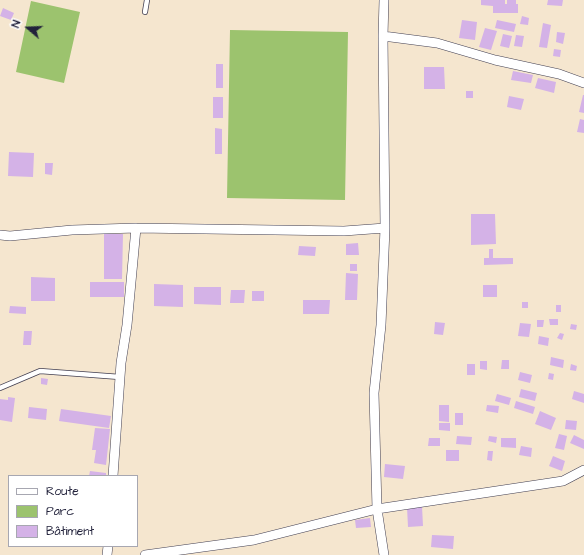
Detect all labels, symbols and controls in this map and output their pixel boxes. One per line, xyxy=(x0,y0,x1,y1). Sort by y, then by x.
north arrow xyxy=(8,8,48,48)
text: N xyxy=(8,18,24,30)
legend xyxy=(8,475,138,547)
text: Route xyxy=(46,483,79,500)
text: Parc xyxy=(46,503,74,520)
text: Bâtiment xyxy=(46,523,94,540)

